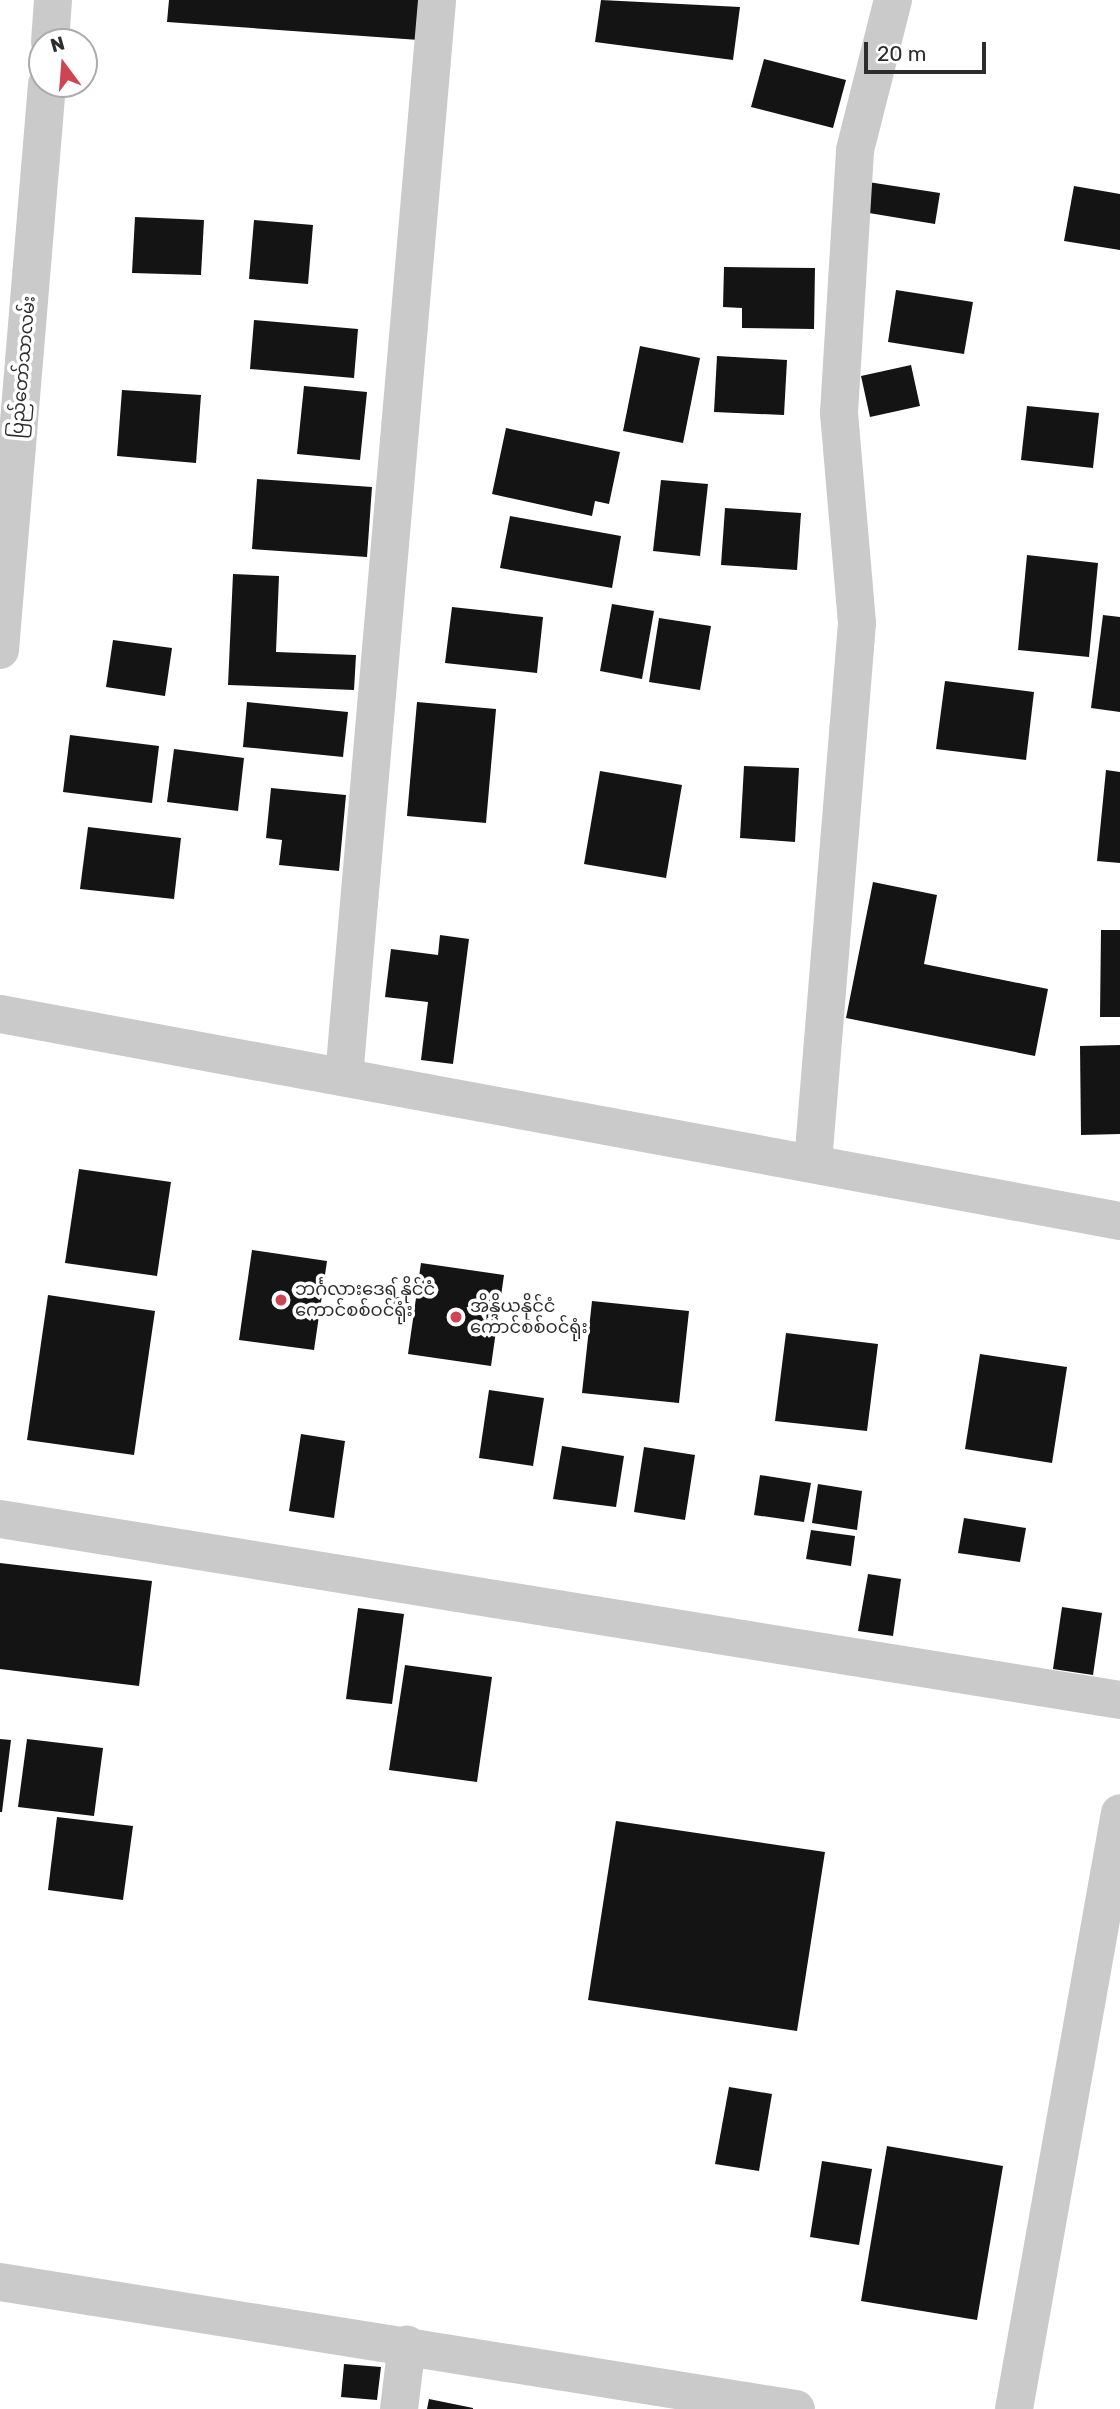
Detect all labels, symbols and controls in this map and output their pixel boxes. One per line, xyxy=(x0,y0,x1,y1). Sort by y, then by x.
north arrow xyxy=(28,28,98,98)
scale bar xyxy=(868,28,990,72)
text: N xyxy=(48,31,67,57)
text: 20 m xyxy=(877,41,926,66)
street label: ပြည်တော်သာလမ်း xyxy=(6,295,40,439)
place label: ဘင်္ဂလားဒေရှ့်နိုင်ငံ ကောင်စစ်ဝင်ရုံး xyxy=(295,1279,435,1322)
marker: ဘင်္ဂလားဒေရှ့်နိုင်ငံ ကောင်စစ်ဝင်ရုံး xyxy=(273,1292,289,1308)
place label: အိန္ဒိယနိုင်ငံ ကောင်စစ်ဝင်ရုံး xyxy=(470,1296,588,1338)
marker: အိန္ဒိယနိုင်ငံ ကောင်စစ်ဝင်ရုံး xyxy=(448,1309,464,1325)

